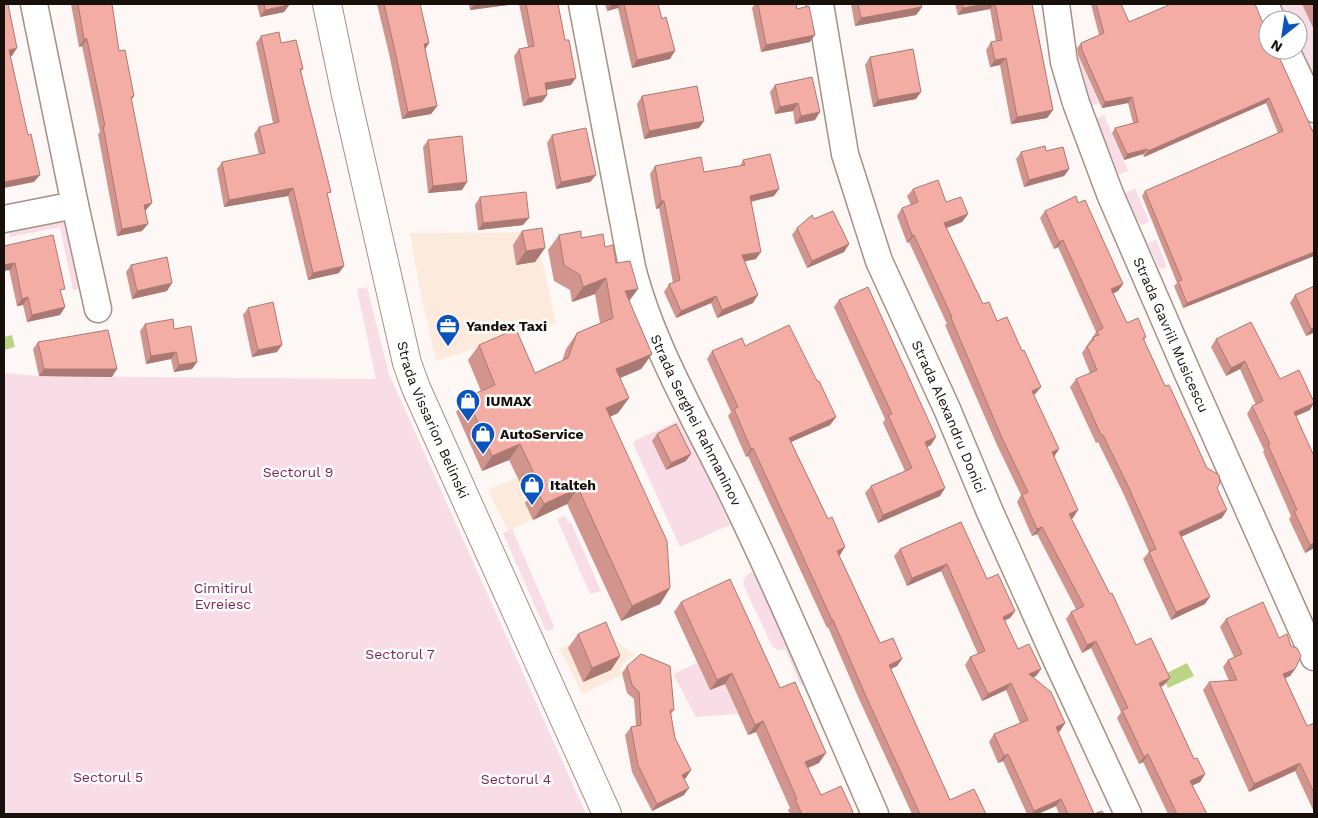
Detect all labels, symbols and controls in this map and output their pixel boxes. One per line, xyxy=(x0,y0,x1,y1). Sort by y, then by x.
north arrow xyxy=(1258,10,1308,60)
text: N xyxy=(1268,37,1285,56)
street label: Strada Gavriil Musicescu xyxy=(1130,255,1212,415)
office icon: Yandex Taxi xyxy=(435,313,461,347)
place label: Yandex Taxi xyxy=(466,318,547,334)
street label: Strada Serghei Rahmaninov xyxy=(647,332,745,509)
street label: Strada Alexandru Donici xyxy=(909,338,989,495)
street label: Strada Vissarion Belinski xyxy=(394,340,472,501)
shop icon: IUMAX xyxy=(455,388,481,422)
place label: IUMAX xyxy=(486,393,532,409)
shop icon: AutoService xyxy=(470,421,496,455)
place label: AutoService xyxy=(500,426,584,442)
park label: Sectorul 9 xyxy=(263,464,333,480)
shop icon: Italteh xyxy=(519,472,545,506)
place label: Italteh xyxy=(550,477,596,493)
park label: Cimitirul Evreiesc xyxy=(194,580,253,612)
park label: Sectorul 7 xyxy=(365,646,435,662)
park label: Sectorul 5 xyxy=(73,769,143,785)
park label: Sectorul 4 xyxy=(481,771,551,787)

